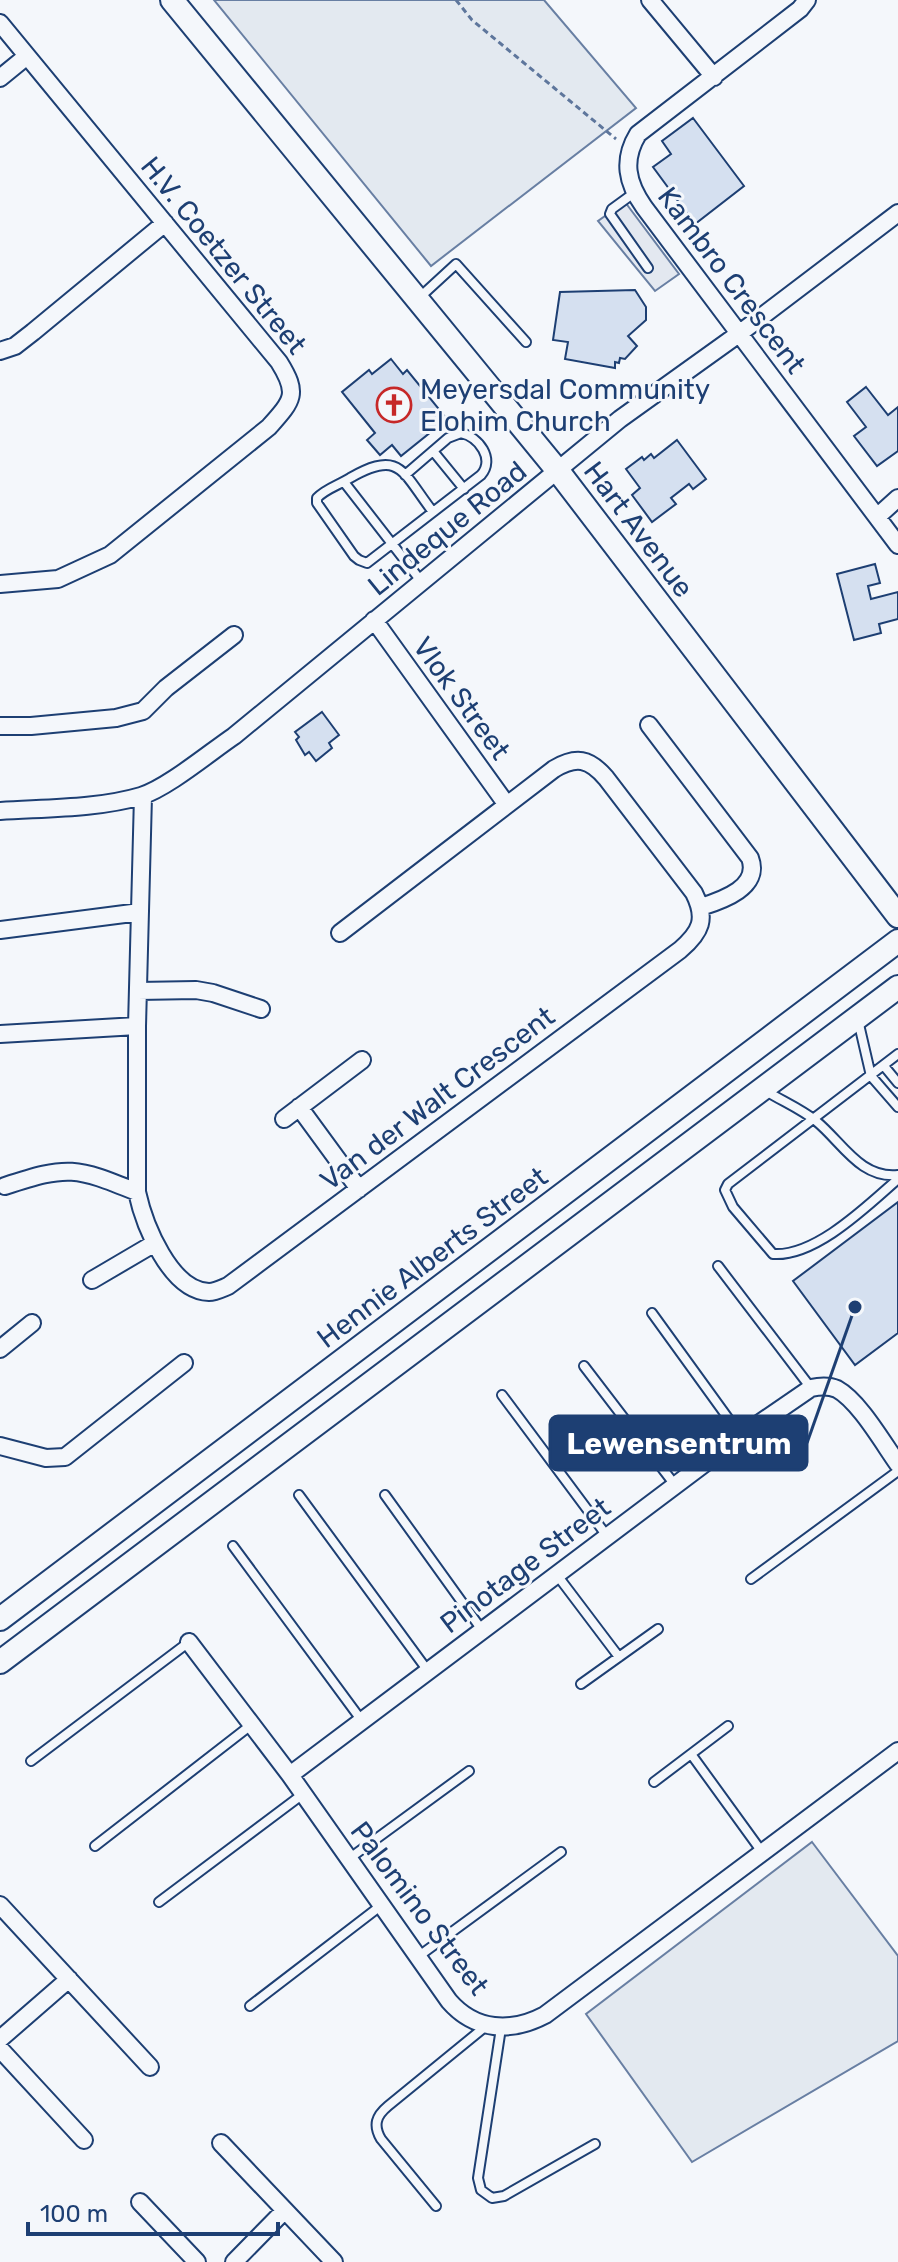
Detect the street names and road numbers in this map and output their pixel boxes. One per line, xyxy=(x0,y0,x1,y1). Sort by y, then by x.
street label: H.V. Coetzer Street xyxy=(134,150,313,361)
street label: Kambro Crescent xyxy=(651,181,812,380)
street label: Lindeque Road xyxy=(361,454,533,602)
street label: Hart Avenue xyxy=(577,455,700,604)
street label: Vlok Street xyxy=(406,631,517,766)
street label: Van der Walt Crescent xyxy=(314,1000,561,1197)
street label: Hennie Alberts Street xyxy=(311,1160,554,1355)
street label: Pinotage Street xyxy=(434,1491,617,1640)
street label: Palomino Street xyxy=(344,1815,496,2002)

